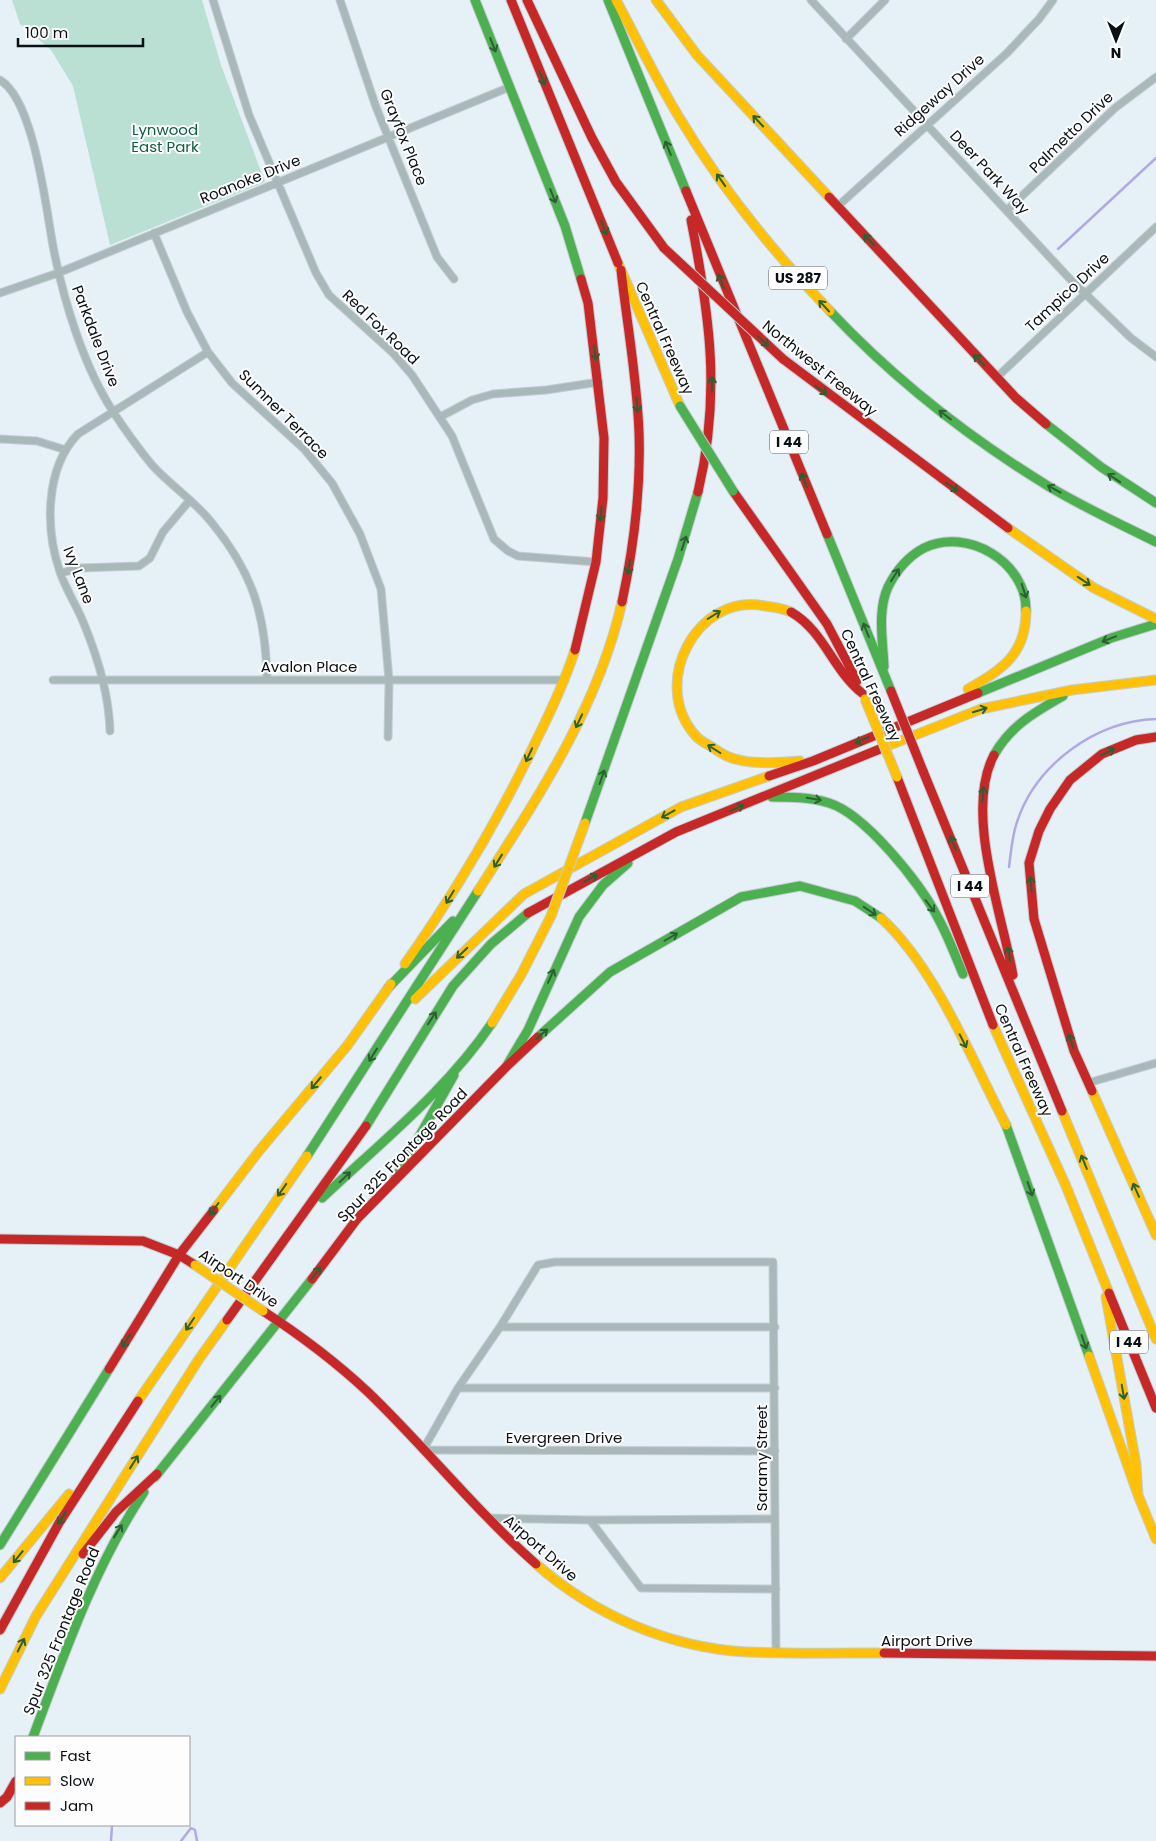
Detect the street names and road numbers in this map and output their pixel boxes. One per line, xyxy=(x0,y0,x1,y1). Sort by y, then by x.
street label: Ridgeway Drive xyxy=(889,49,989,141)
street label: Grayfox Place xyxy=(375,86,433,188)
street label: Palmetto Drive xyxy=(1024,86,1118,178)
street label: Deer Park Way xyxy=(945,125,1035,219)
street label: Roanoke Drive xyxy=(197,149,303,209)
street label: Tampico Drive xyxy=(1020,248,1114,336)
road number: US 287 xyxy=(769,266,827,290)
street label: Central Freeway xyxy=(631,278,700,399)
street label: Parkdale Drive xyxy=(67,282,125,390)
street label: Red Fox Road xyxy=(338,285,424,369)
street label: Northwest Freeway xyxy=(758,315,882,421)
street label: Sumner Terrace xyxy=(234,364,334,464)
road number: I 44 xyxy=(770,431,808,454)
street label: Ivy Lane xyxy=(58,543,100,607)
street label: Central Freeway xyxy=(836,625,907,745)
street label: Avalon Place xyxy=(261,656,357,677)
road number: I 44 xyxy=(951,874,989,898)
street label: Central Freeway xyxy=(990,1000,1059,1121)
street label: Spur 325 Frontage Road xyxy=(332,1083,472,1227)
street label: Airport Drive xyxy=(195,1244,283,1312)
road number: I 44 xyxy=(1110,1330,1148,1354)
street label: Saramy Street xyxy=(751,1405,772,1511)
street label: Evergreen Drive xyxy=(506,1427,622,1448)
street label: Airport Drive xyxy=(499,1510,583,1586)
street label: Spur 325 Frontage Road xyxy=(18,1544,104,1718)
street label: Airport Drive xyxy=(881,1630,973,1651)

